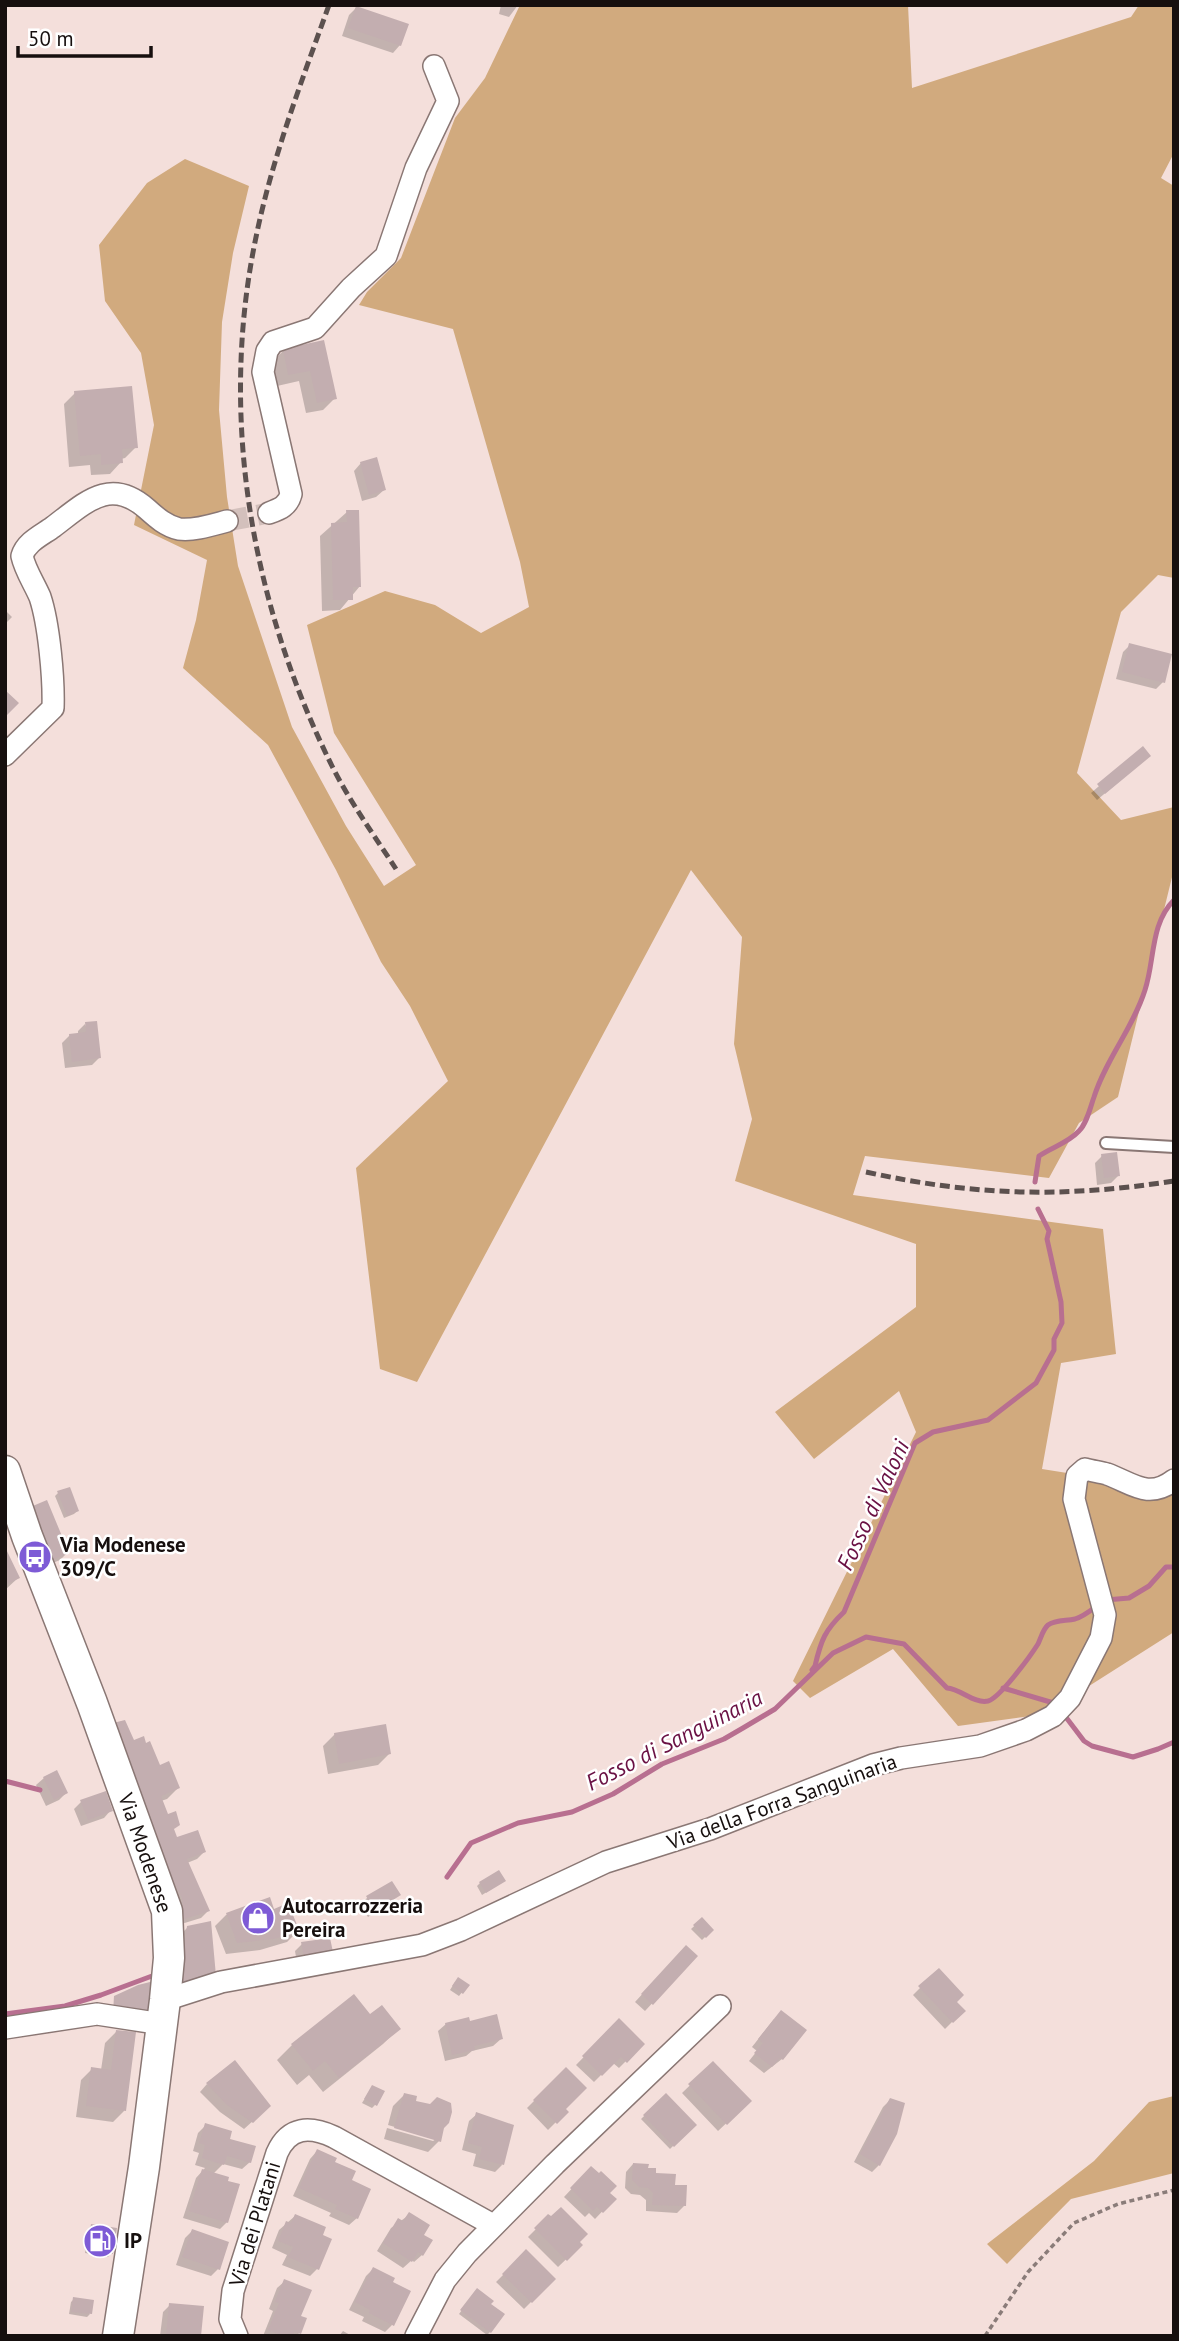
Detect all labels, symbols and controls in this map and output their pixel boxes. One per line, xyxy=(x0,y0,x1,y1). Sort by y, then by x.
scale bar xyxy=(18,14,150,58)
text: 50 m xyxy=(28,25,74,52)
water label: Fosso di Valoni xyxy=(830,1434,916,1574)
place label: Via Modenese 309/C xyxy=(59,1531,186,1582)
bus stop icon: Via Modenese 309/C xyxy=(16,1538,54,1576)
water label: Fosso di Sanguinaria xyxy=(581,1682,767,1797)
street label: Via della Forra Sanguinaria xyxy=(662,1747,900,1856)
street label: Via Modenese xyxy=(112,1788,179,1916)
place label: Autocarrozzeria Pereira xyxy=(282,1892,423,1943)
shop icon: Autocarrozzeria Pereira xyxy=(239,1899,277,1937)
street label: Via dei Platani xyxy=(222,2158,286,2291)
fuel station icon: IP xyxy=(81,2222,119,2260)
place label: IP xyxy=(124,2227,142,2254)

